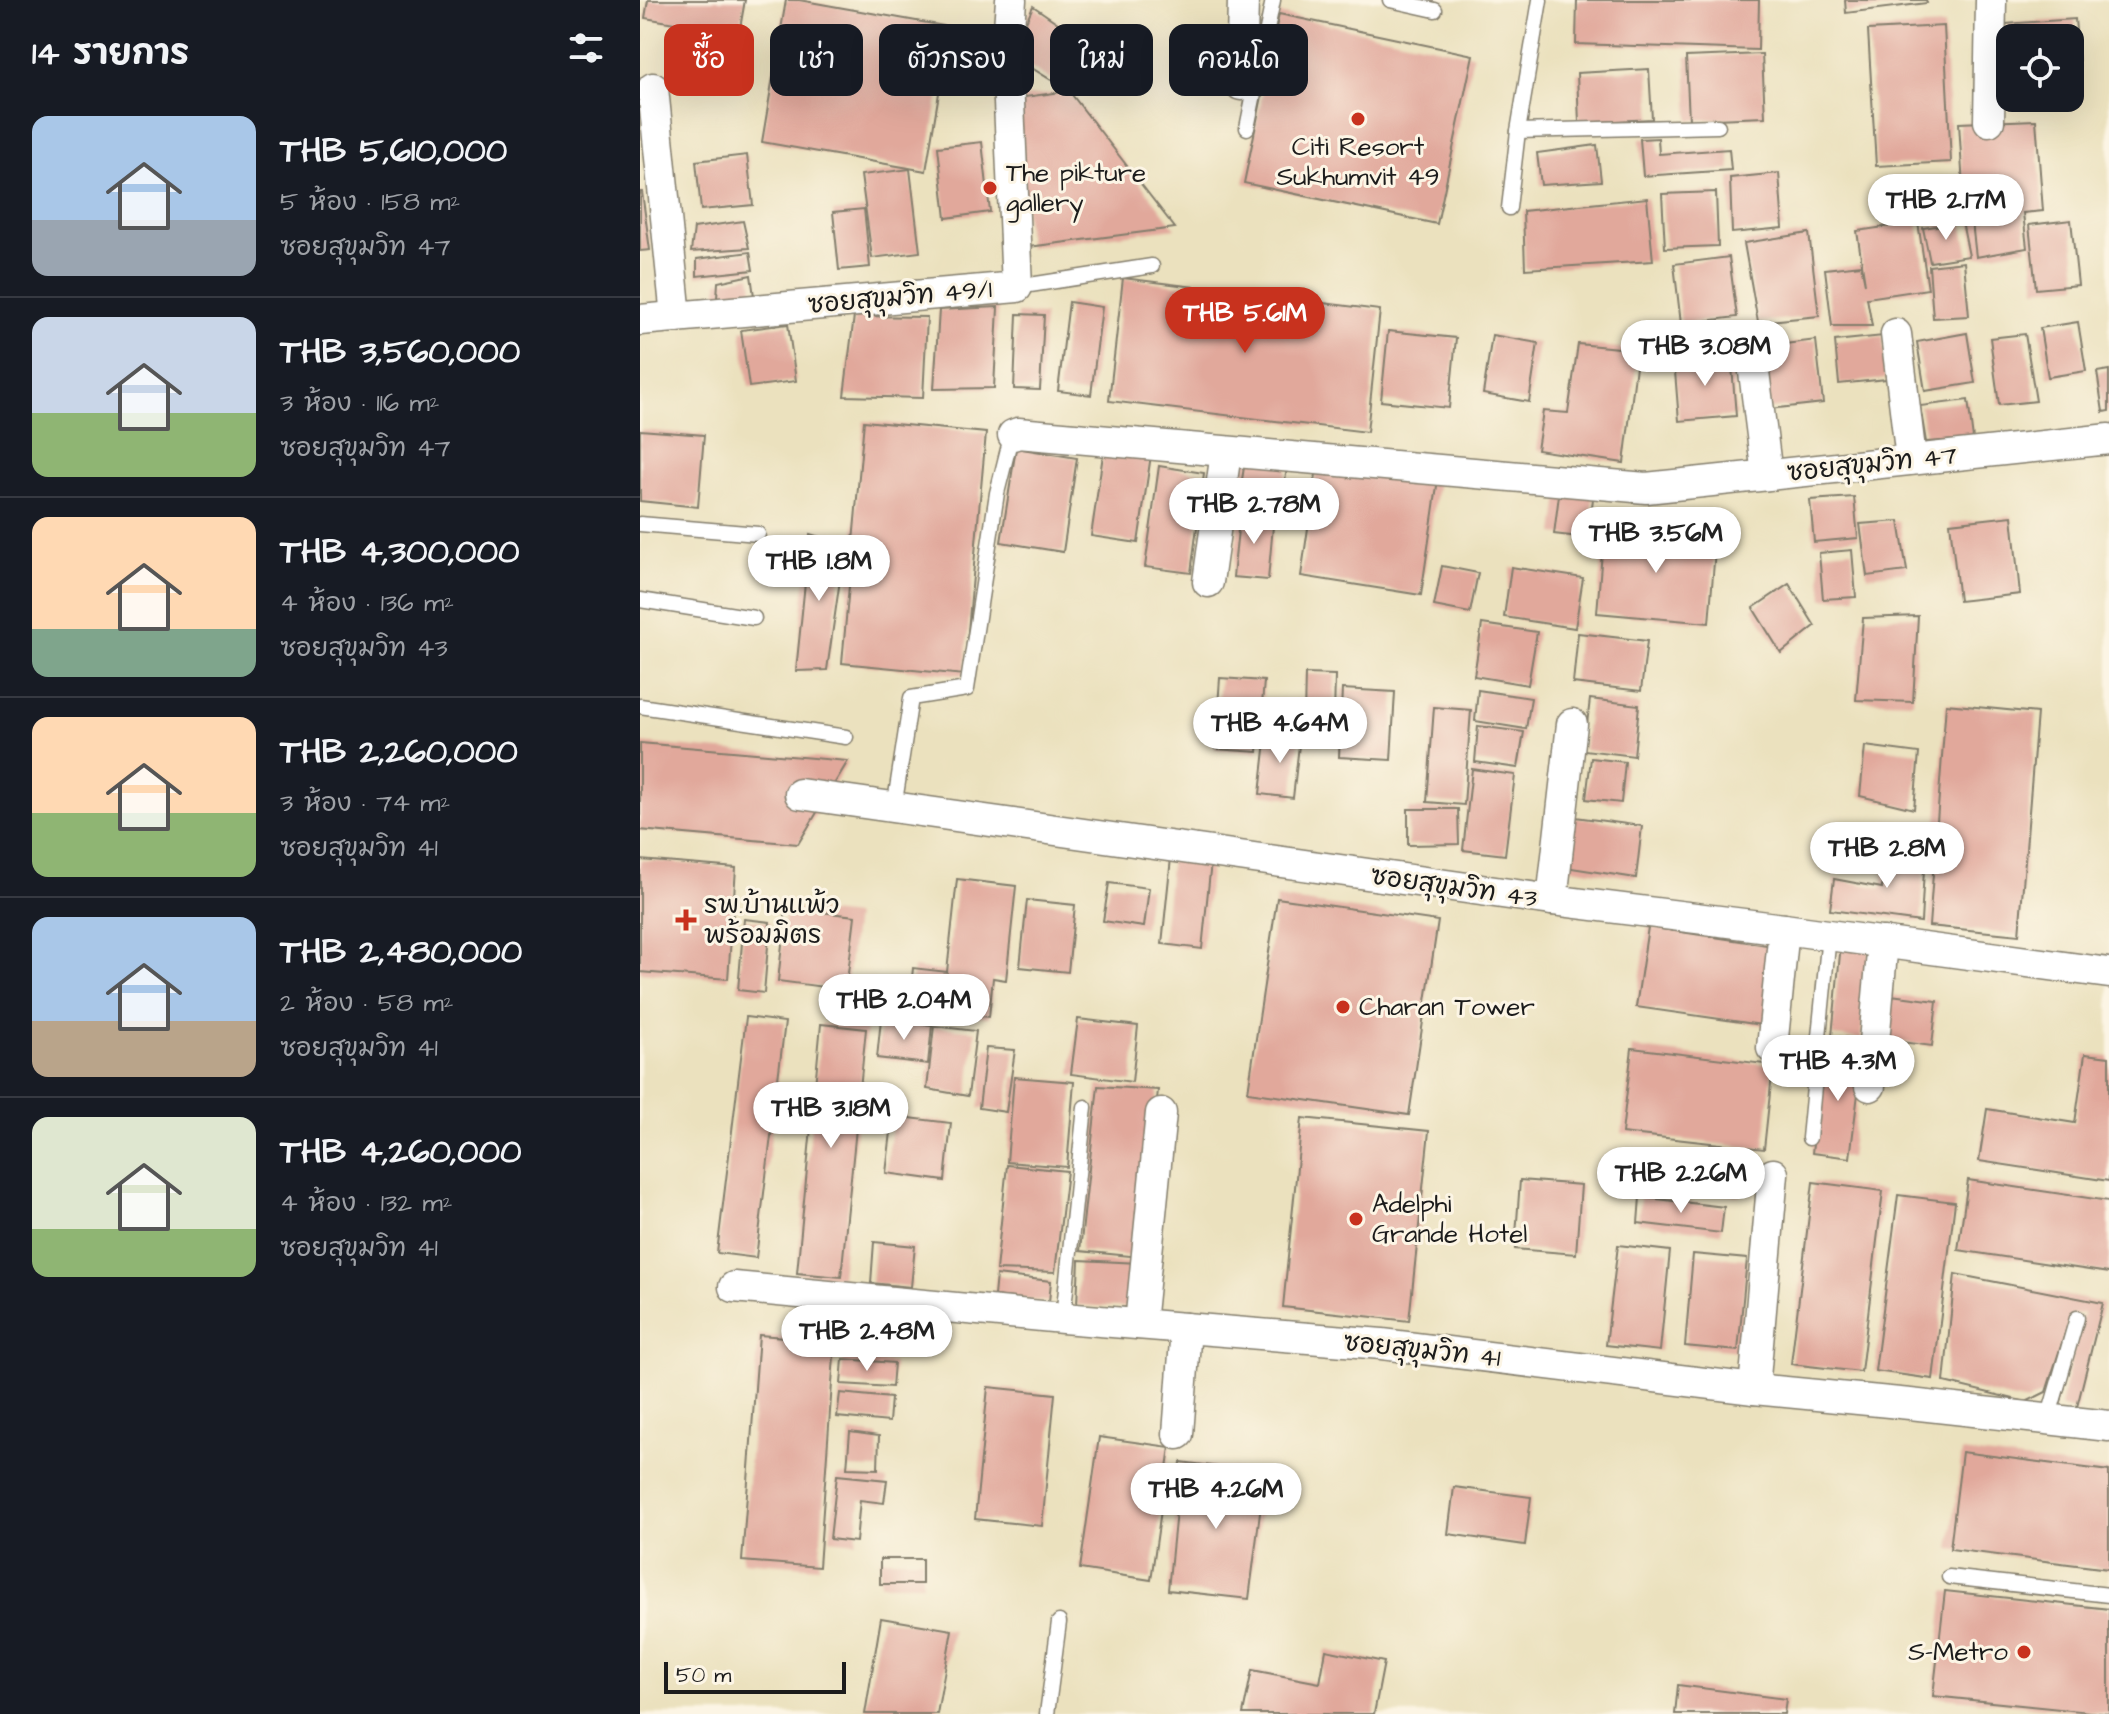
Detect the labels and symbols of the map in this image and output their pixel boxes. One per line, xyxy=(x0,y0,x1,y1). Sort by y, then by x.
marker: Citi Resort Sukhumvit 49 xyxy=(1349,110,1367,128)
place label: Citi Resort Sukhumvit 49 xyxy=(1276,129,1440,195)
place label: The pikture gallery xyxy=(1006,155,1146,223)
pin: THB 2.17M xyxy=(1854,174,2038,242)
marker: The pikture gallery xyxy=(981,179,999,197)
street label: ซอยสุขุมวิท 49/1 xyxy=(807,271,993,323)
pin: THB 5.61M xyxy=(1153,287,1337,355)
pin: THB 3.08M xyxy=(1613,320,1797,388)
street label: ซอยสุขุมวิท 47 xyxy=(1785,437,1959,491)
pin: THB 2.78M xyxy=(1162,478,1346,546)
pin: THB 3.56M xyxy=(1564,507,1748,575)
pin: THB 1.8M xyxy=(736,535,902,603)
pin: THB 4.64M xyxy=(1188,697,1372,765)
pin: THB 2.8M xyxy=(1804,822,1970,890)
street label: ซอยสุขุมวิท 43 xyxy=(1368,858,1540,916)
place label: รพ.บ้านแพ้ว พร้อมมิตร xyxy=(704,887,839,953)
marker: รพ.บ้านแพ้ว พร้อมมิตร xyxy=(675,909,697,931)
pin: THB 2.04M xyxy=(812,974,996,1042)
place label: Charan Tower xyxy=(1359,989,1535,1025)
marker: Charan Tower xyxy=(1334,998,1352,1016)
pin: THB 4.3M xyxy=(1755,1035,1921,1103)
pin: THB 3.18M xyxy=(739,1082,923,1150)
pin: THB 2.26M xyxy=(1589,1147,1773,1215)
place label: Adelphi Grande Hotel xyxy=(1372,1186,1527,1252)
marker: Adelphi Grande Hotel xyxy=(1347,1210,1365,1228)
pin: THB 2.48M xyxy=(775,1305,959,1373)
street label: ซอยสุขุมวิท 41 xyxy=(1342,1324,1502,1376)
pin: THB 4.26M xyxy=(1124,1463,1308,1531)
place label: S-Metro xyxy=(1908,1634,2008,1670)
marker: S-Metro xyxy=(2015,1643,2033,1661)
scale bar xyxy=(664,1658,846,1694)

